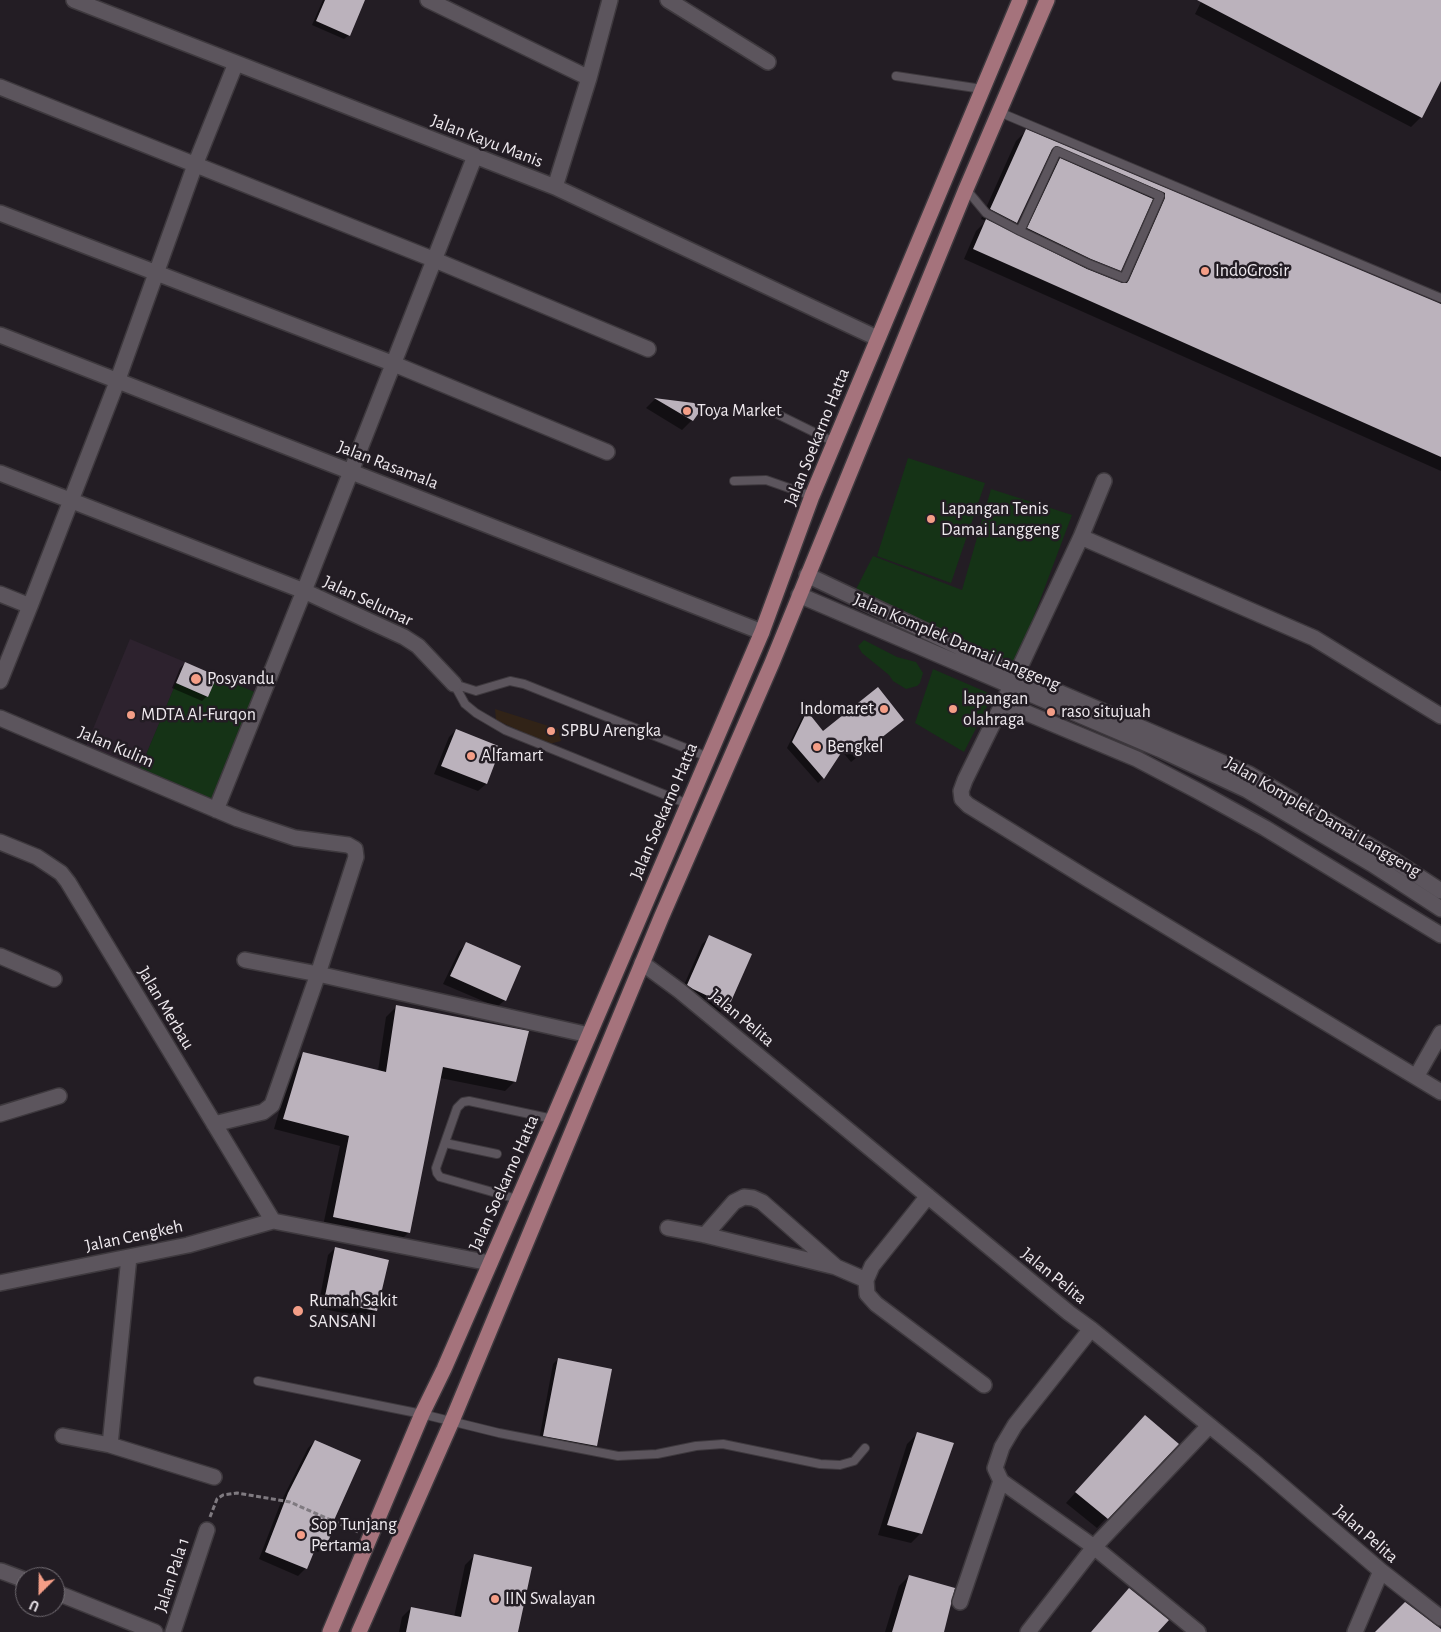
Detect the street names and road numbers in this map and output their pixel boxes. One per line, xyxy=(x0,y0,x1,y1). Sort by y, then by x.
street label: Jalan Kayu Manis xyxy=(428,110,546,172)
street label: Jalan Soekarno Hatta xyxy=(780,365,854,509)
street label: Jalan Rasamala xyxy=(334,436,442,494)
street label: Jalan Selumar xyxy=(320,571,416,631)
street label: Jalan Komplek Damai Langgeng xyxy=(850,589,1064,695)
street label: Jalan Kulim xyxy=(75,721,157,773)
street label: Jalan Soekarno Hatta xyxy=(625,739,703,883)
street label: Jalan Komplek Damai Langgeng xyxy=(1221,752,1425,882)
street label: Jalan Merbau xyxy=(133,963,199,1053)
street label: Jalan Pelita xyxy=(705,985,779,1051)
street label: Jalan Soekarno Hatta xyxy=(464,1112,544,1254)
street label: Jalan Cengkeh xyxy=(83,1215,185,1257)
street label: Jalan Pelita xyxy=(1017,1243,1091,1309)
street label: Jalan Pelita xyxy=(1329,1500,1403,1568)
street label: Jalan Pala 1 xyxy=(150,1535,194,1615)

